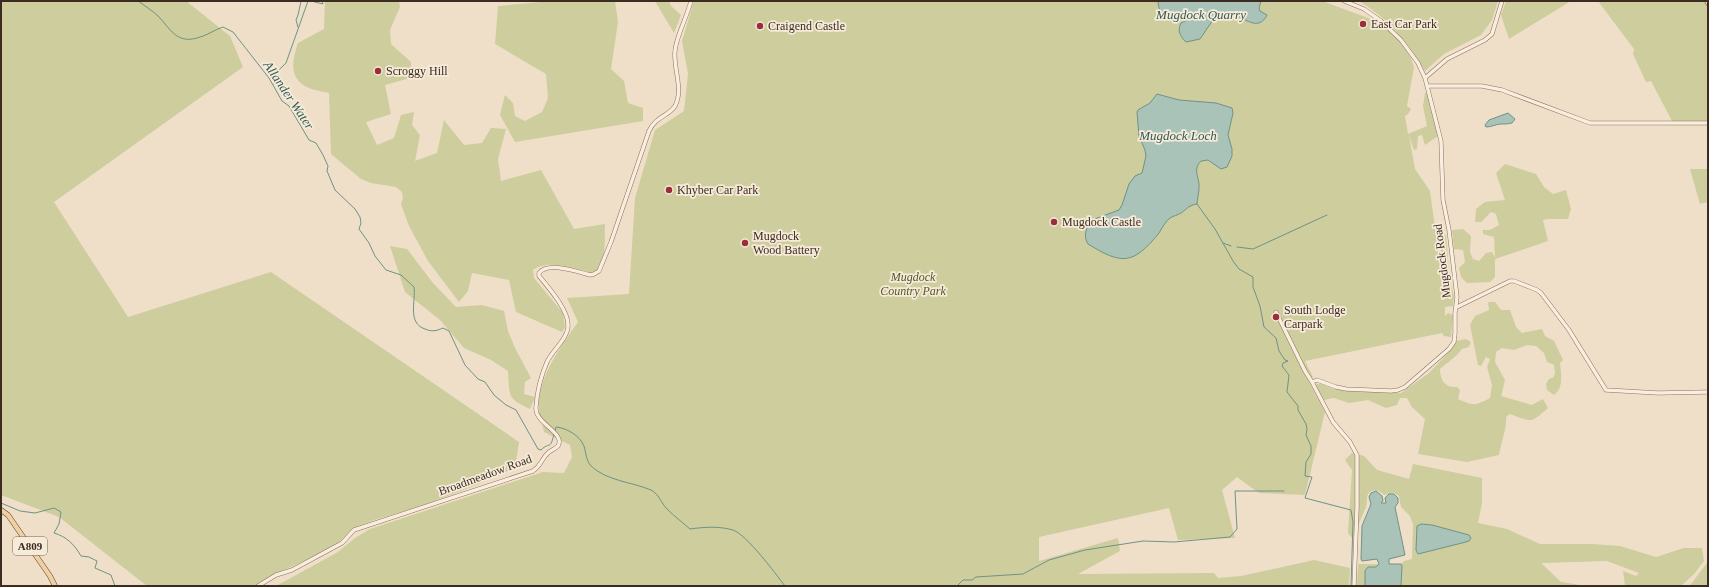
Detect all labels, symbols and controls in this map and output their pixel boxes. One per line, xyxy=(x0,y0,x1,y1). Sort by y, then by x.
water label: Mugdock Quarry xyxy=(1155,7,1246,22)
place label: East Car Park xyxy=(1371,17,1437,31)
place label: Craigend Castle xyxy=(768,19,845,33)
marker: East Car Park xyxy=(1358,19,1368,29)
marker: Craigend Castle xyxy=(755,21,765,31)
water label: Allander Water xyxy=(260,57,318,133)
place label: Scroggy Hill xyxy=(386,64,448,78)
marker: Scroggy Hill xyxy=(373,66,383,76)
water label: Mugdock Loch xyxy=(1138,128,1217,143)
place label: Khyber Car Park xyxy=(677,183,758,197)
marker: Khyber Car Park xyxy=(664,185,674,195)
place label: Mugdock Castle xyxy=(1062,215,1141,229)
marker: Mugdock Castle xyxy=(1049,217,1059,227)
street label: Mugdock Road xyxy=(1431,223,1453,299)
place label: Mugdock Wood Battery xyxy=(753,229,820,257)
marker: Mugdock Wood Battery xyxy=(740,238,750,248)
park label: Mugdock Country Park xyxy=(880,270,946,298)
place label: South Lodge Carpark xyxy=(1284,303,1346,331)
marker: South Lodge Carpark xyxy=(1271,312,1281,322)
street label: Broadmeadow Road xyxy=(436,452,534,498)
road number: A809 xyxy=(13,537,47,555)

